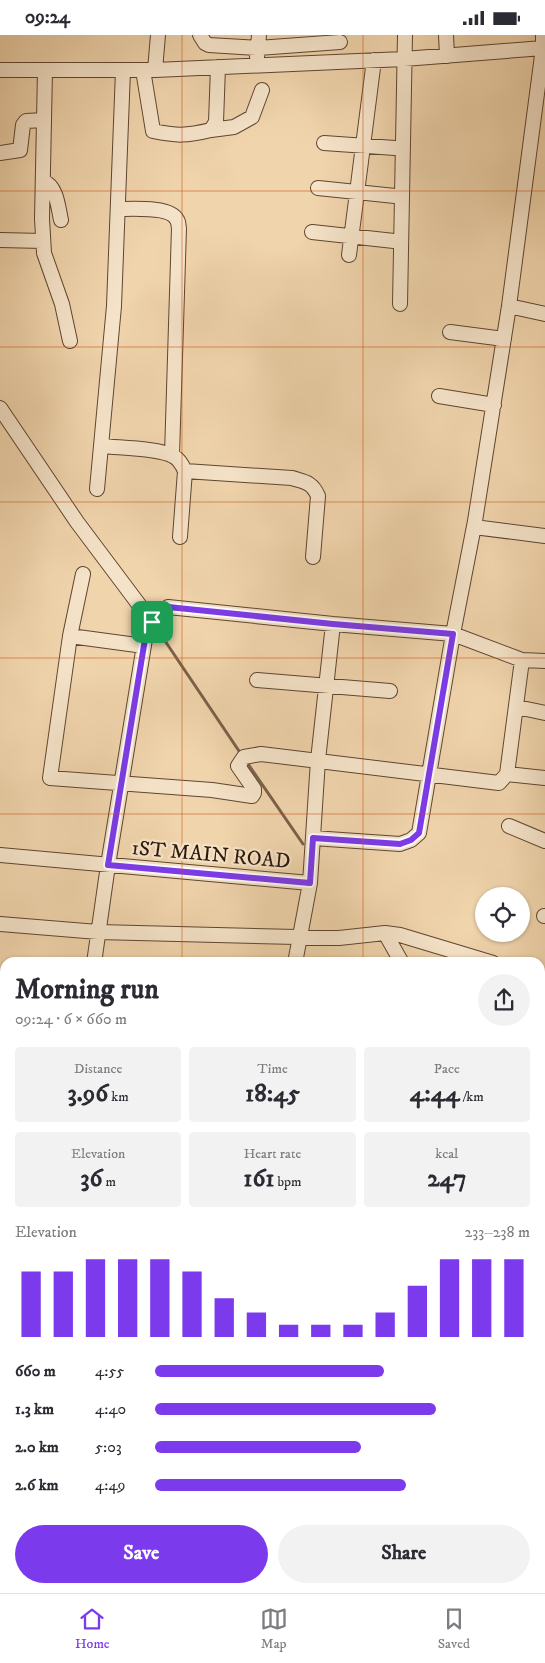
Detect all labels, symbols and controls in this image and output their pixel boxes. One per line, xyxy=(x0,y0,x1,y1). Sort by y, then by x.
text: 09:24 xyxy=(25,6,70,29)
pin xyxy=(131,601,173,643)
icon: arrive xyxy=(138,608,166,636)
street label: 1ST MAIN ROAD xyxy=(130,835,292,875)
map controls xyxy=(475,887,530,942)
button: locate xyxy=(475,887,530,942)
text: Morning run xyxy=(15,972,159,1007)
button: share xyxy=(478,974,530,1026)
text: 09:24 · 6 × 660 m xyxy=(15,1009,127,1029)
text: Distance xyxy=(74,1060,122,1078)
text: Time xyxy=(257,1060,288,1078)
text: Pace xyxy=(434,1060,460,1078)
text: 3.96 xyxy=(68,1078,108,1109)
text: 18:45 xyxy=(245,1078,300,1109)
text: 4:44 xyxy=(410,1078,460,1109)
text: km xyxy=(108,1088,129,1106)
text: /km xyxy=(460,1088,484,1106)
text: Elevation xyxy=(71,1145,125,1163)
text: Heart rate xyxy=(244,1145,301,1163)
text: kcal xyxy=(435,1145,458,1163)
text: 36 xyxy=(80,1163,103,1194)
text: 161 xyxy=(243,1163,275,1194)
text: 247 xyxy=(427,1163,466,1194)
text: m xyxy=(103,1173,116,1191)
text: bpm xyxy=(275,1173,302,1191)
text: Elevation xyxy=(15,1222,77,1242)
text: 233–238 m xyxy=(464,1222,530,1242)
text: 660 m xyxy=(15,1361,56,1381)
text: 4:55 xyxy=(95,1361,124,1381)
text: 1.3 km xyxy=(15,1399,54,1419)
text: 4:40 xyxy=(95,1399,126,1419)
text: 2.0 km xyxy=(15,1437,59,1457)
text: 5:03 xyxy=(95,1437,122,1457)
text: 2.6 km xyxy=(15,1475,59,1495)
text: 4:49 xyxy=(95,1475,126,1495)
button: Save xyxy=(15,1525,268,1583)
button: Share xyxy=(278,1525,530,1583)
tab: Home xyxy=(75,1605,110,1653)
tab: Map xyxy=(260,1605,288,1653)
tab: Saved xyxy=(438,1605,470,1653)

